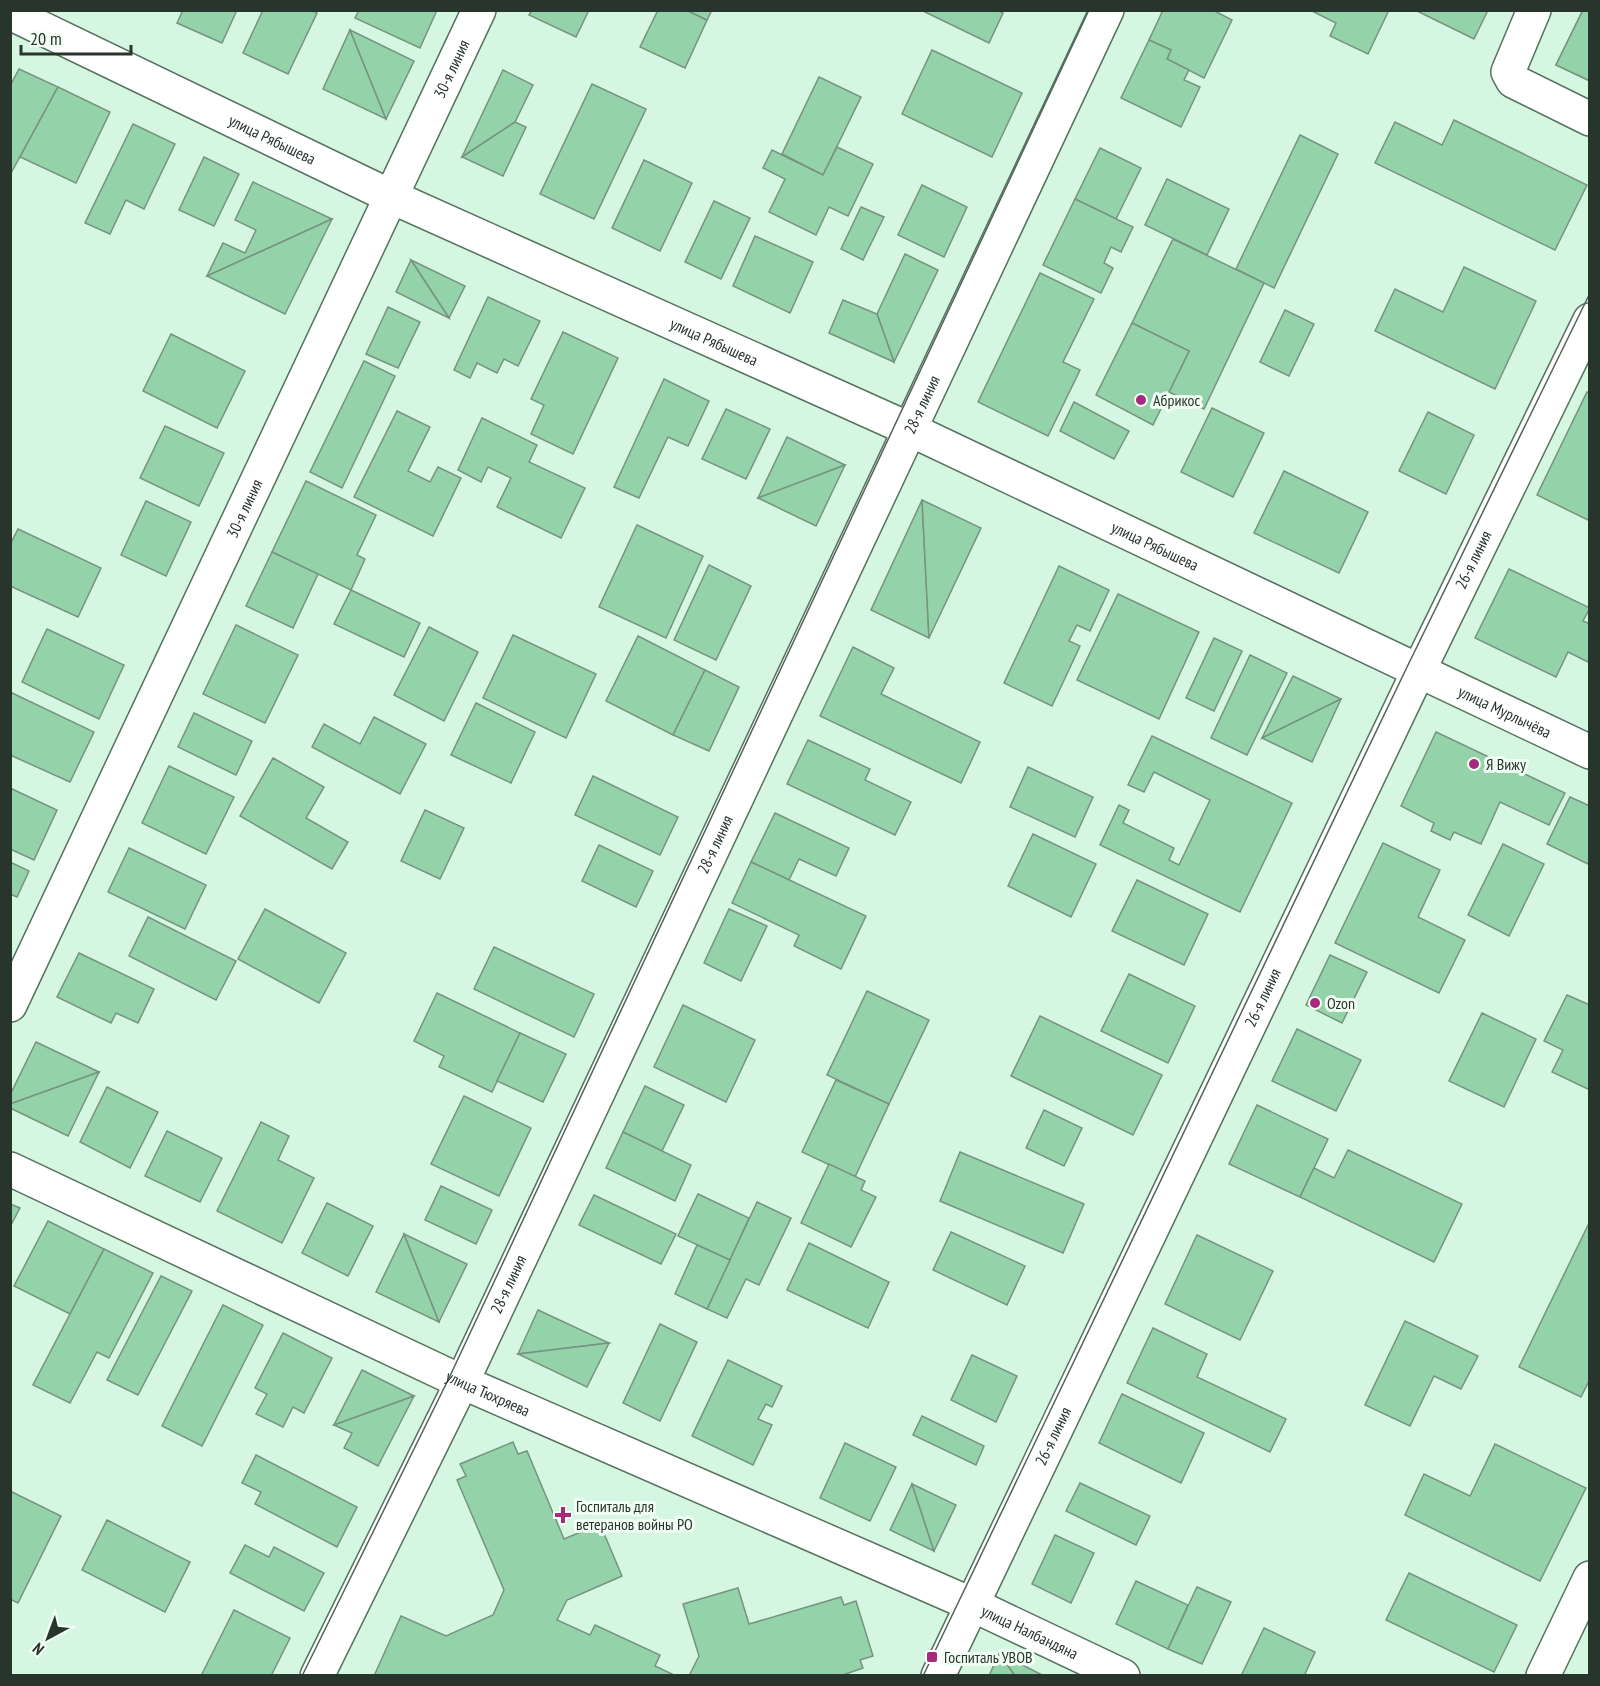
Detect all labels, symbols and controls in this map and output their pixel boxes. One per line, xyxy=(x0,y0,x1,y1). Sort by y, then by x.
scale bar xyxy=(21,18,130,56)
text: 20 m xyxy=(30,27,62,50)
street label: 30-я линия xyxy=(429,36,474,101)
street label: улица Рябышева xyxy=(225,110,319,169)
street label: улица Рябышева xyxy=(667,313,761,370)
street label: 28-я линия xyxy=(899,372,944,437)
place label: Абрикос xyxy=(1153,390,1200,410)
marker: Абрикос xyxy=(1134,393,1148,407)
street label: 30-я линия xyxy=(222,476,266,541)
street label: улица Рябышева xyxy=(1108,516,1202,575)
street label: 26-я линия xyxy=(1450,527,1496,592)
street label: улица Мурлычёва xyxy=(1455,681,1554,742)
place label: Я Вижу xyxy=(1486,754,1526,774)
marker: Я Вижу xyxy=(1467,757,1481,771)
street label: 28-я линия xyxy=(692,812,737,877)
street label: 26-я линия xyxy=(1240,965,1285,1030)
place label: Ozon xyxy=(1327,993,1355,1013)
marker: Ozon xyxy=(1308,996,1322,1010)
street label: 28-я линия xyxy=(486,1252,530,1317)
street label: улица Тюхряева xyxy=(443,1366,533,1420)
street label: 26-я линия xyxy=(1030,1404,1075,1468)
place label: Госпиталь для ветеранов войны РО xyxy=(576,1496,693,1534)
marker: Госпиталь для ветеранов войны РО xyxy=(554,1506,572,1524)
street label: улица Налбандяна xyxy=(978,1600,1081,1663)
north arrow xyxy=(18,1608,78,1668)
text: N xyxy=(28,1639,48,1660)
place label: Госпиталь УВОВ xyxy=(944,1647,1032,1667)
marker: Госпиталь УВОВ xyxy=(925,1650,939,1664)

